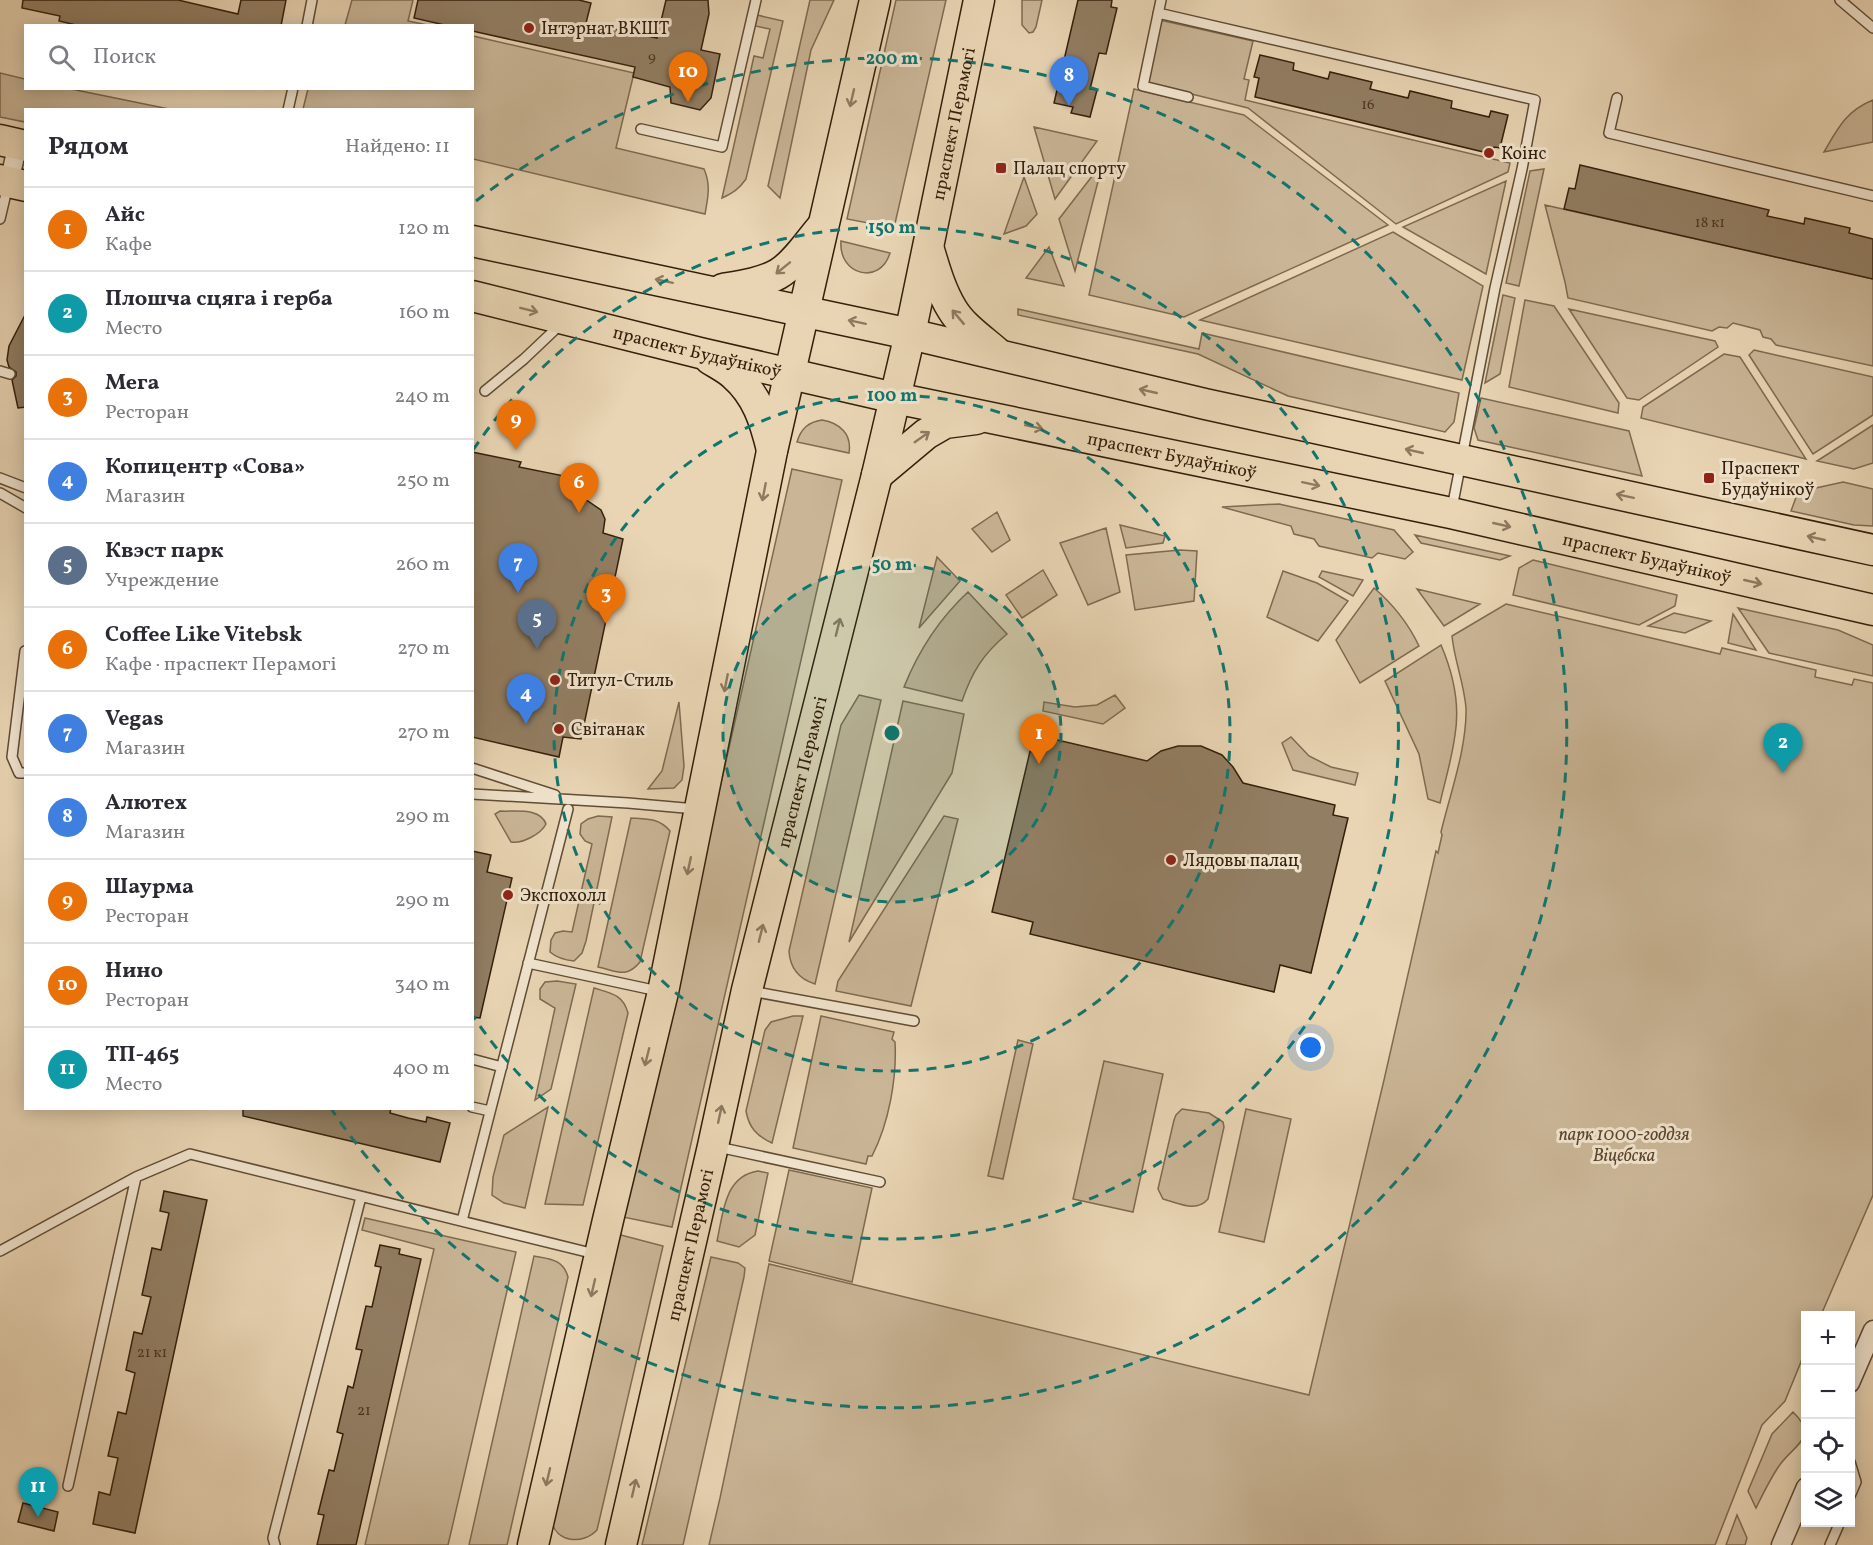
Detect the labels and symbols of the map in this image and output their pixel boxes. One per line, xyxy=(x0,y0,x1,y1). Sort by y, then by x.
place label: Інтэрнат ВКШТ xyxy=(541,17,670,42)
marker: Інтэрнат ВКШТ xyxy=(522,21,536,35)
street label: праспект Перамогі xyxy=(927,45,983,203)
house number: 9 xyxy=(648,47,656,68)
text: 200 m xyxy=(866,47,918,72)
pin: 10 xyxy=(668,52,708,102)
pin: 8 xyxy=(1050,57,1088,106)
one-way arrow xyxy=(846,88,857,107)
house number: 16 xyxy=(1361,95,1375,116)
place label: Коінс xyxy=(1501,142,1547,167)
marker: Коінс xyxy=(1482,146,1496,160)
place label: Палац спорту xyxy=(1013,157,1126,182)
marker: Палац спорту xyxy=(994,161,1008,175)
house number: 18 к1 xyxy=(1695,213,1725,234)
text: 150 m xyxy=(868,216,916,241)
one-way arrow xyxy=(775,262,791,275)
one-way arrow xyxy=(655,275,674,286)
one-way arrow xyxy=(519,304,538,316)
one-way arrow xyxy=(952,309,965,325)
one-way arrow xyxy=(848,316,867,328)
street label: праспект Будаўнікоў xyxy=(610,321,784,385)
text: 100 m xyxy=(867,384,917,409)
one-way arrow xyxy=(1139,384,1158,396)
pin: 9 xyxy=(496,400,536,450)
one-way arrow xyxy=(1025,421,1044,433)
street label: праспект Будаўнікоў xyxy=(1085,427,1259,487)
one-way arrow xyxy=(913,431,929,443)
one-way arrow xyxy=(1405,444,1424,456)
place label: Праспект Будаўнікоў xyxy=(1721,457,1814,503)
pin: 6 xyxy=(560,464,598,513)
marker: Праспект Будаўнікоў xyxy=(1702,471,1716,485)
one-way arrow xyxy=(1301,479,1320,490)
one-way arrow xyxy=(758,482,769,501)
one-way arrow xyxy=(1616,490,1636,501)
one-way arrow xyxy=(1492,519,1511,531)
street label: праспект Будаўнікоў xyxy=(1560,528,1734,591)
one-way arrow xyxy=(1807,531,1826,543)
pin: 7 xyxy=(498,544,538,593)
text: 50 m xyxy=(872,553,912,578)
pin: 3 xyxy=(586,574,626,624)
one-way arrow xyxy=(1743,577,1762,589)
pin: 5 xyxy=(518,600,556,649)
one-way arrow xyxy=(833,618,845,637)
place label: Титул-Стиль xyxy=(567,669,674,694)
marker: Титул-Стиль xyxy=(548,673,562,687)
one-way arrow xyxy=(720,673,731,693)
pin: 4 xyxy=(506,674,546,724)
street label: праспект Перамогі xyxy=(772,694,835,851)
pin: 1 xyxy=(1020,714,1058,764)
place label: Світанак xyxy=(571,718,645,743)
marker: Світанак xyxy=(552,722,566,736)
centre of rings xyxy=(882,723,902,743)
pin: 2 xyxy=(1764,724,1802,773)
place label: Лядовы палац xyxy=(1183,849,1299,874)
marker: Лядовы палац xyxy=(1164,853,1178,867)
one-way arrow xyxy=(683,856,694,876)
place label: Экспохолл xyxy=(520,884,607,909)
marker: Экспохолл xyxy=(501,888,515,902)
one-way arrow xyxy=(756,924,768,943)
your location xyxy=(1296,1033,1325,1062)
one-way arrow xyxy=(641,1047,653,1066)
one-way arrow xyxy=(715,1104,726,1124)
park label: парк 1000-годдзя Віцебска xyxy=(1559,1123,1689,1169)
street label: праспект Перамогі xyxy=(662,1167,721,1324)
one-way arrow xyxy=(586,1278,598,1297)
house number: 21 к1 xyxy=(137,1343,167,1364)
house number: 21 xyxy=(357,1401,371,1422)
pin: 11 xyxy=(18,1468,57,1517)
one-way arrow xyxy=(542,1468,554,1487)
one-way arrow xyxy=(629,1479,640,1498)

